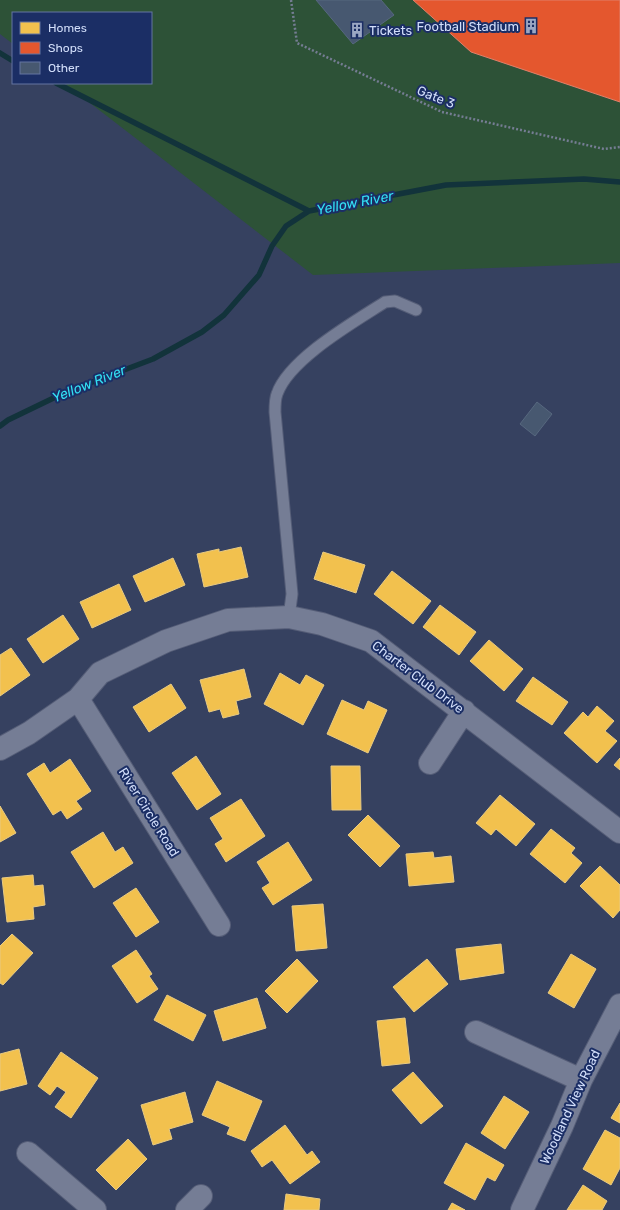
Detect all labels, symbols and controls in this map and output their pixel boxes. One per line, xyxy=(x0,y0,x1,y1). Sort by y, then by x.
legend xyxy=(12,12,152,84)
building icon: Football Stadium xyxy=(522,17,540,35)
place label: Football Stadium xyxy=(417,19,519,34)
text: Homes xyxy=(48,21,87,35)
building icon: Tickets xyxy=(348,21,366,39)
place label: Tickets xyxy=(369,23,413,38)
text: Shops xyxy=(48,41,83,55)
text: Other xyxy=(48,61,80,75)
street label: Gate 3 xyxy=(415,83,457,111)
water label: Yellow River xyxy=(315,187,396,219)
water label: Yellow River xyxy=(50,361,129,406)
street label: Charter Club Drive xyxy=(369,638,467,716)
street label: River Circle Road xyxy=(116,765,182,859)
street label: Woodland View Road xyxy=(537,1047,603,1167)

